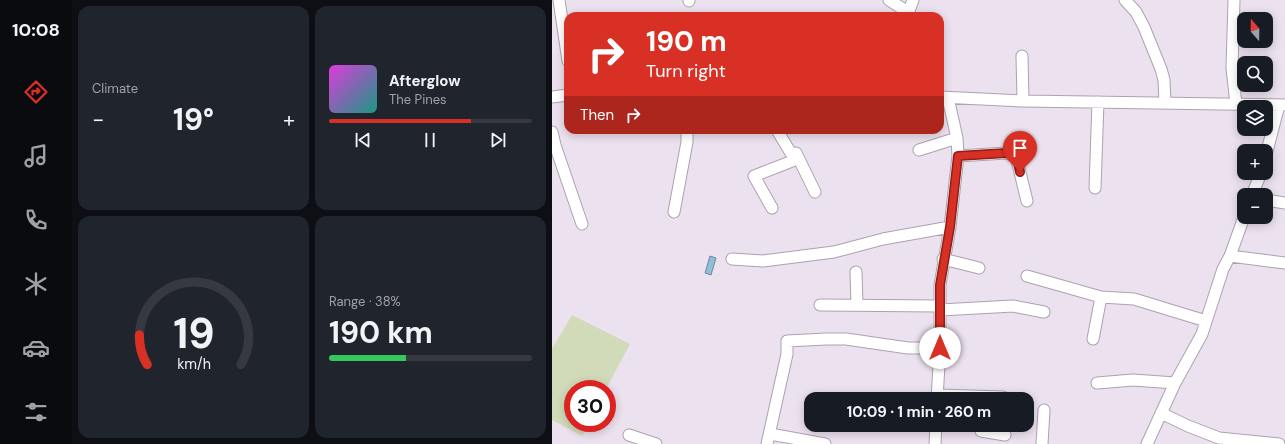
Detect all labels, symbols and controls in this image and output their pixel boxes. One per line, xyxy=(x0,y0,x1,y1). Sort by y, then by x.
north arrow xyxy=(1237,12,1273,48)
map controls xyxy=(1237,12,1273,224)
text: 10:08 xyxy=(12,18,60,42)
text: 190 m xyxy=(646,23,727,60)
icon: right xyxy=(580,28,632,80)
button: search xyxy=(1237,56,1273,92)
text: Turn right xyxy=(646,59,726,83)
text: Afterglow xyxy=(389,71,461,91)
icon: directions xyxy=(22,78,50,106)
text: Climate xyxy=(92,80,138,97)
text: The Pines xyxy=(389,91,447,108)
text: 19° xyxy=(173,100,214,139)
button: layers xyxy=(1237,100,1273,136)
icon: right xyxy=(622,104,644,126)
text: − xyxy=(92,105,104,134)
text: + xyxy=(283,105,295,134)
text: Then xyxy=(580,105,614,125)
icon: previous xyxy=(352,129,374,151)
icon: pause xyxy=(419,129,441,151)
icon: next xyxy=(487,129,509,151)
pin xyxy=(1003,131,1037,172)
icon: arrive xyxy=(1009,137,1031,159)
icon: music xyxy=(22,142,50,170)
button: + xyxy=(1237,144,1273,180)
button: − xyxy=(1237,188,1273,224)
icon: phone xyxy=(22,206,50,234)
icon: climate xyxy=(22,270,50,298)
text: Range · 38% xyxy=(329,293,401,310)
text: 19 xyxy=(173,307,214,361)
text: 190 km xyxy=(329,313,433,352)
position arrow xyxy=(919,327,961,369)
icon: car xyxy=(22,334,50,362)
text: km/h xyxy=(177,355,210,373)
speed limit sign: 30 xyxy=(564,380,616,432)
icon: filters xyxy=(22,398,50,426)
text: 10:09 · 1 min · 260 m xyxy=(847,402,991,422)

